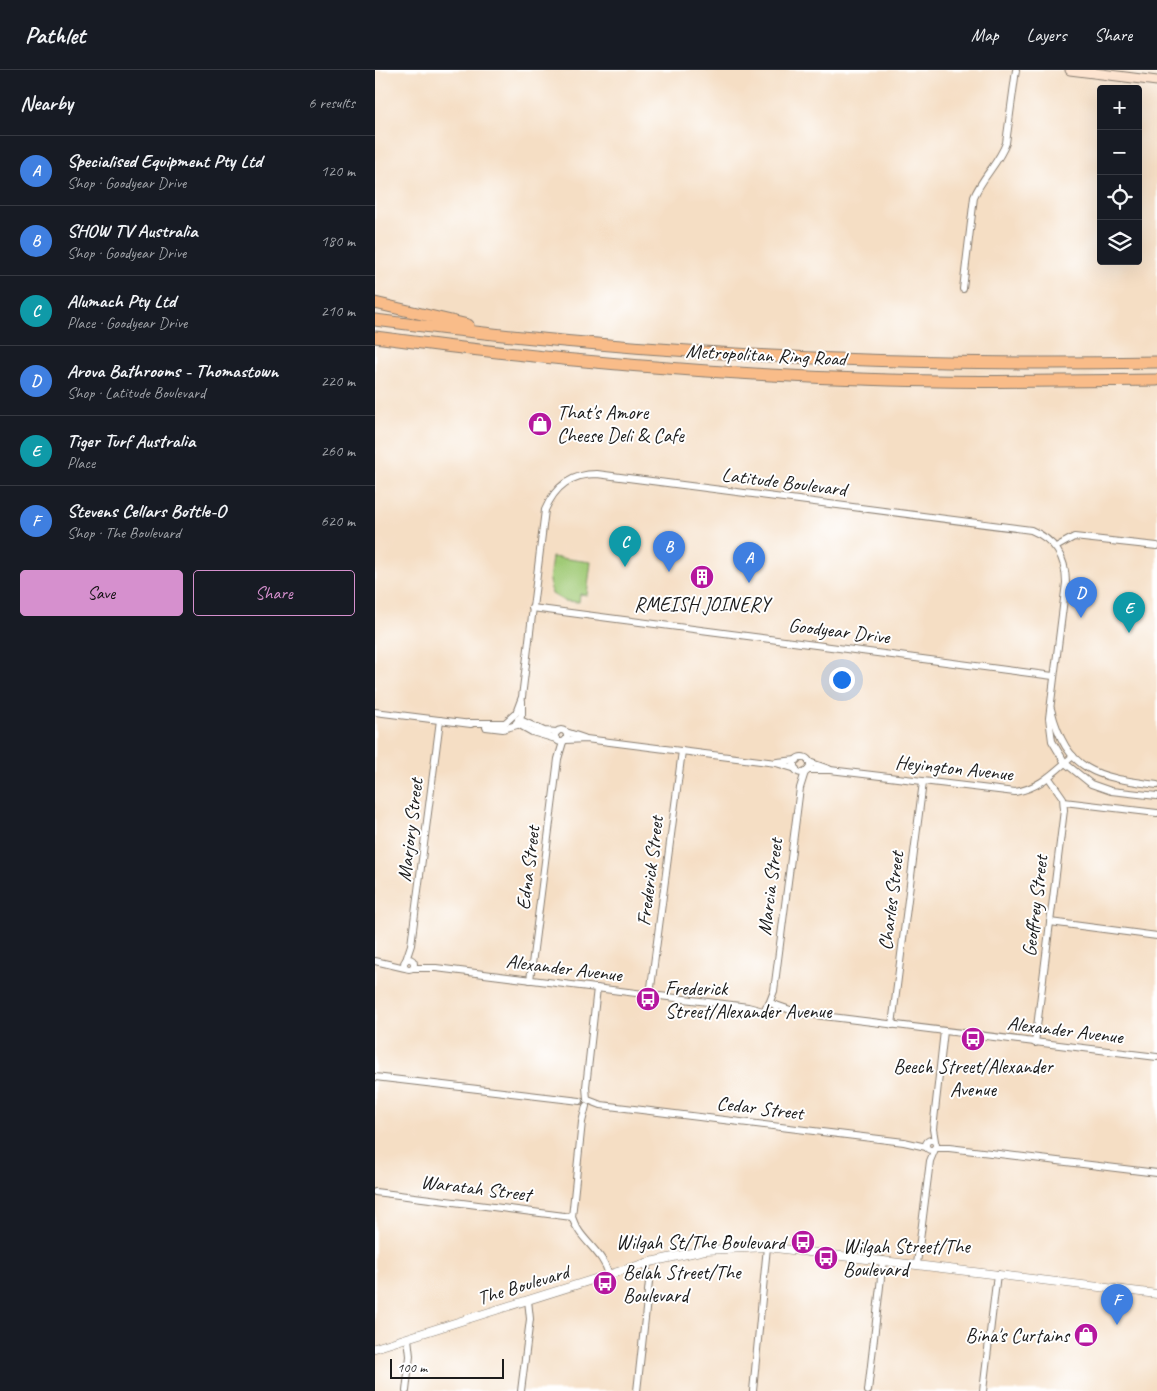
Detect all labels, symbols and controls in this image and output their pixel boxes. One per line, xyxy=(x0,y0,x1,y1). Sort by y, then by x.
text: Pathlet xyxy=(25,20,85,50)
text: Map xyxy=(971,24,999,46)
text: Layers xyxy=(1027,24,1066,46)
text: Share xyxy=(1094,24,1132,46)
map controls xyxy=(1097,85,1142,265)
button: + xyxy=(1097,85,1142,130)
text: Nearby xyxy=(20,90,73,116)
text: 6 results xyxy=(308,93,355,113)
button: − xyxy=(1097,130,1142,175)
text: Specialised Equipment Pty Ltd xyxy=(67,149,262,173)
text: A xyxy=(32,161,40,181)
text: 120 m xyxy=(321,161,355,181)
text: Shop · Goodyear Drive xyxy=(67,173,186,193)
button: locate xyxy=(1097,175,1142,220)
text: SHOW TV Australia xyxy=(67,219,197,243)
button: layers xyxy=(1097,220,1142,265)
text: B xyxy=(32,231,40,251)
text: 180 m xyxy=(321,231,355,251)
text: Shop · Goodyear Drive xyxy=(67,243,186,263)
text: Alumach Pty Ltd xyxy=(67,289,176,313)
text: C xyxy=(32,301,40,321)
text: 210 m xyxy=(321,301,355,321)
text: Place · Goodyear Drive xyxy=(67,313,187,333)
street label: Metropolitan Ring Road xyxy=(685,338,850,372)
text: Arova Bathrooms - Thomastown xyxy=(67,359,278,383)
text: D xyxy=(31,371,41,391)
text: 220 m xyxy=(321,371,355,391)
text: Shop · Latitude Boulevard xyxy=(67,383,205,403)
place label: That's Amore Cheese Deli & Cafe xyxy=(557,400,685,448)
shop icon: That's Amore Cheese Deli & Cafe xyxy=(527,411,553,437)
text: Tiger Turf Australia xyxy=(67,429,195,453)
text: E xyxy=(32,441,40,461)
text: 260 m xyxy=(321,441,355,461)
text: Place xyxy=(67,453,95,473)
street label: Latitude Boulevard xyxy=(720,462,851,502)
text: Stevens Cellars Bottle-O xyxy=(67,499,226,523)
text: F xyxy=(32,511,40,531)
text: 620 m xyxy=(321,511,355,531)
text: Shop · The Boulevard xyxy=(67,523,181,543)
pin: C xyxy=(609,526,641,567)
pin: B xyxy=(653,531,685,572)
pin: A xyxy=(733,542,765,583)
building icon: RMEISH JOINERY xyxy=(689,564,715,590)
button: Save xyxy=(20,570,183,616)
button: Share xyxy=(193,570,355,616)
pin: D xyxy=(1065,577,1097,618)
place label: RMEISH JOINERY xyxy=(634,592,773,617)
pin: E xyxy=(1113,592,1145,633)
street label: Goodyear Drive xyxy=(787,612,892,650)
your location xyxy=(829,667,855,693)
street label: Heyington Avenue xyxy=(894,749,1015,787)
street label: Marjory Street xyxy=(391,775,429,883)
street label: Frederick Street xyxy=(631,812,669,927)
street label: Edna Street xyxy=(510,822,546,911)
street label: Marcia Street xyxy=(752,835,789,937)
street label: Charles Street xyxy=(873,848,910,952)
street label: Geoffrey Street xyxy=(1016,852,1054,958)
street label: Alexander Avenue xyxy=(505,949,625,988)
place label: Frederick Street/Alexander Avenue xyxy=(665,976,833,1024)
bus stop icon: Frederick Street/Alexander Avenue xyxy=(635,986,661,1012)
street label: Alexander Avenue xyxy=(1006,1011,1126,1050)
bus stop icon: Beech Street/Alexander Avenue xyxy=(960,1026,986,1052)
place label: Beech Street/Alexander Avenue xyxy=(893,1054,1055,1102)
street label: Cedar Street xyxy=(715,1090,807,1126)
street label: Waratah Street xyxy=(420,1169,536,1208)
bus stop icon: Wilgah St/The Boulevard xyxy=(790,1229,816,1255)
place label: Wilgah St/The Boulevard xyxy=(616,1230,788,1255)
place label: Wilgah Street/The Boulevard xyxy=(843,1234,971,1282)
bus stop icon: Wilgah Street/The Boulevard xyxy=(813,1245,839,1271)
street label: The Boulevard xyxy=(474,1258,575,1311)
place label: Belah Street/The Boulevard xyxy=(623,1260,742,1308)
bus stop icon: Belah Street/The Boulevard xyxy=(592,1270,618,1296)
pin: F xyxy=(1101,1284,1133,1325)
shop icon: Bina's Curtains xyxy=(1073,1322,1099,1348)
place label: Bina's Curtains xyxy=(966,1323,1071,1348)
scale bar xyxy=(390,1356,504,1379)
text: 100 m xyxy=(397,1359,427,1376)

